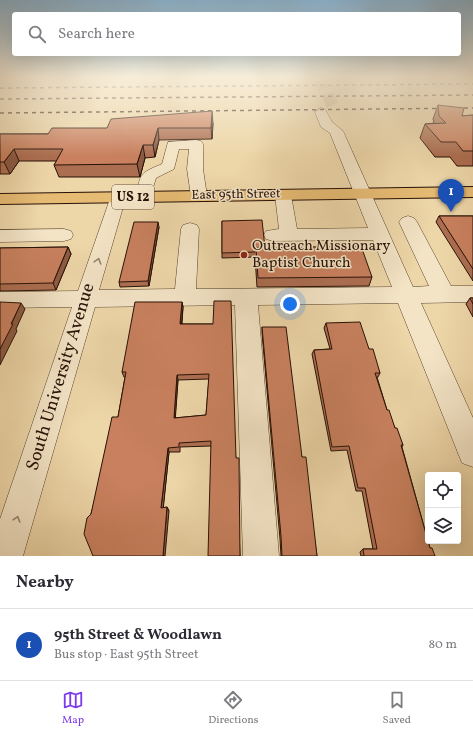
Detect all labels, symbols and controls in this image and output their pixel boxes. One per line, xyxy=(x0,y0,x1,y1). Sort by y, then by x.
search box xyxy=(12,12,461,56)
icon: search xyxy=(26,23,48,45)
text: Search here xyxy=(58,24,135,45)
pin: 1 xyxy=(438,179,464,212)
road number: US 12 xyxy=(112,185,154,209)
street label: East 95th Street xyxy=(191,185,281,205)
place label: Outreach Missionary Baptist Church xyxy=(252,236,390,274)
marker: Outreach Missionary Baptist Church xyxy=(239,250,249,260)
one-way arrow xyxy=(93,258,101,265)
street label: South University Avenue xyxy=(21,280,101,474)
your location xyxy=(280,294,300,314)
map controls xyxy=(425,472,461,544)
button: locate xyxy=(425,472,461,508)
button: layers xyxy=(425,508,461,544)
one-way arrow xyxy=(12,515,20,522)
text: Nearby xyxy=(16,571,74,594)
text: 95th Street & Woodlawn xyxy=(54,625,222,646)
text: 1 xyxy=(26,636,32,654)
text: 80 m xyxy=(428,636,457,654)
text: Bus stop · East 95th Street xyxy=(54,646,199,664)
tab: Map xyxy=(62,689,84,728)
tab: Directions xyxy=(208,689,259,728)
tab: Saved xyxy=(383,689,411,728)

